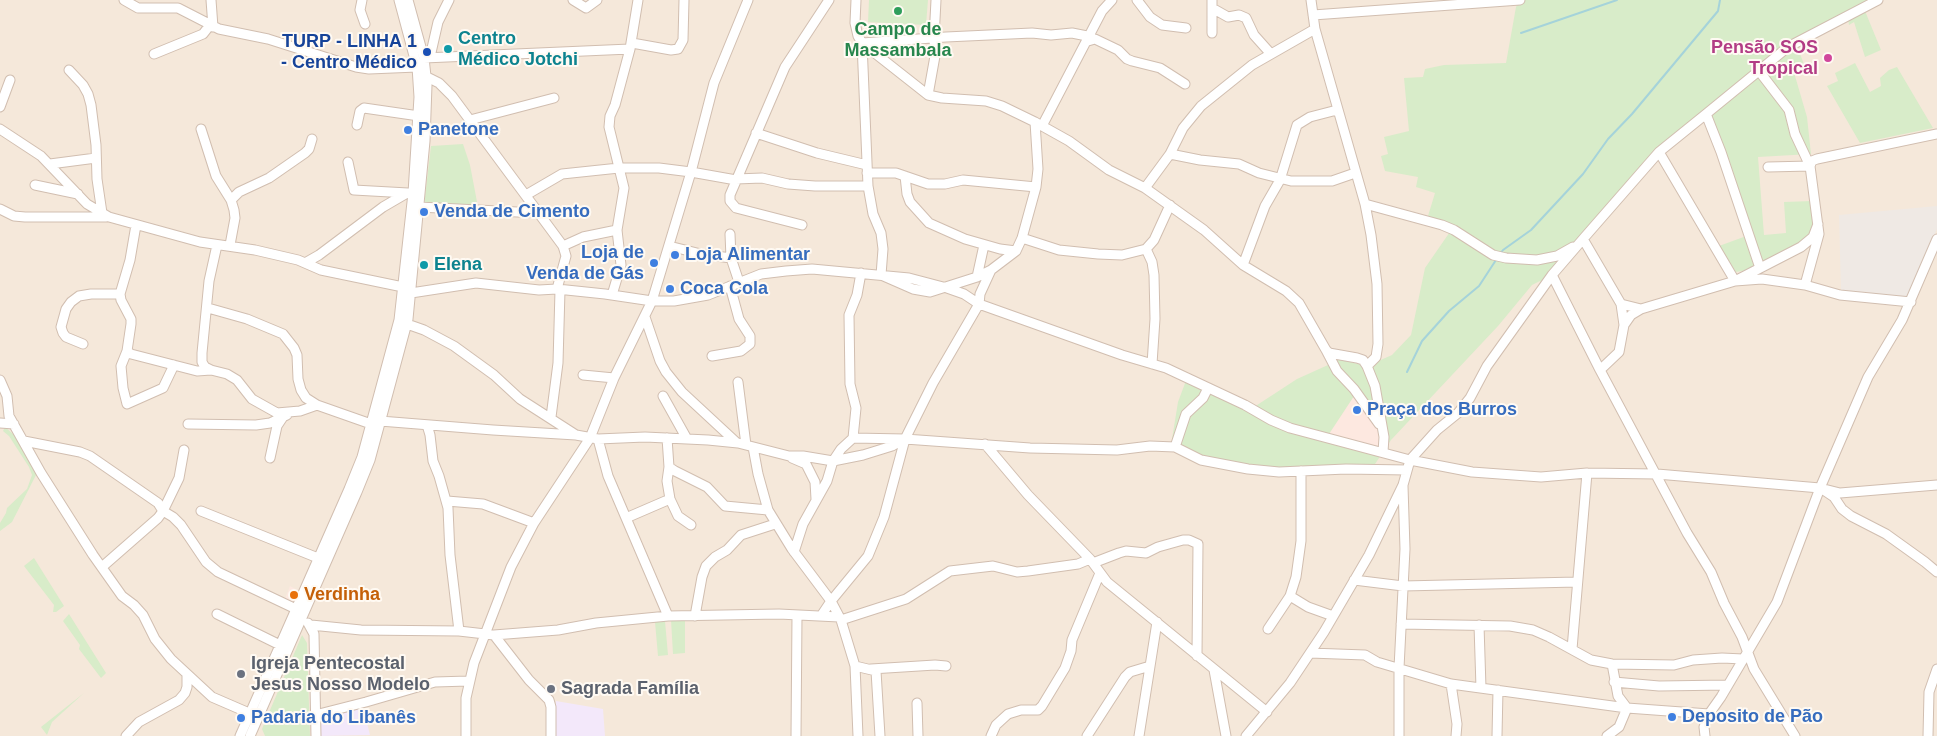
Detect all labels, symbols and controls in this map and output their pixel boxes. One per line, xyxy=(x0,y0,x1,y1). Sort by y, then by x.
marker: Campo de Massambala xyxy=(892,5,904,17)
place label: Campo de Massambala xyxy=(844,19,952,62)
place label: Centro Médico Jotchi xyxy=(458,28,578,70)
place label: TURP - LINHA 1 - Centro Médico xyxy=(281,31,417,74)
place label: Pensão SOS Tropical xyxy=(1711,37,1818,80)
marker: Centro Médico Jotchi xyxy=(442,43,454,55)
marker: TURP - LINHA 1 - Centro Médico xyxy=(421,46,433,58)
marker: Pensão SOS Tropical xyxy=(1822,52,1834,64)
place label: Panetone xyxy=(418,119,499,141)
marker: Panetone xyxy=(402,124,414,136)
place label: Venda de Cimento xyxy=(434,201,590,223)
marker: Venda de Cimento xyxy=(418,206,430,218)
place label: Loja de Venda de Gás xyxy=(526,242,644,284)
place label: Loja Alimentar xyxy=(685,244,810,266)
marker: Loja Alimentar xyxy=(669,249,681,261)
place label: Elena xyxy=(434,254,482,276)
marker: Loja de Venda de Gás xyxy=(648,257,660,269)
marker: Elena xyxy=(418,259,430,271)
place label: Coca Cola xyxy=(680,278,768,300)
marker: Coca Cola xyxy=(664,283,676,295)
place label: Praça dos Burros xyxy=(1367,399,1517,421)
marker: Praça dos Burros xyxy=(1351,404,1363,416)
place label: Verdinha xyxy=(304,584,380,606)
marker: Verdinha xyxy=(288,589,300,601)
place label: Igreja Pentecostal Jesus Nosso Modelo xyxy=(251,653,430,696)
marker: Igreja Pentecostal Jesus Nosso Modelo xyxy=(235,668,247,680)
place label: Sagrada Família xyxy=(561,678,699,700)
marker: Sagrada Família xyxy=(545,683,557,695)
place label: Deposito de Pão xyxy=(1682,706,1823,728)
place label: Padaria do Libanês xyxy=(251,707,416,729)
marker: Deposito de Pão xyxy=(1666,711,1678,723)
marker: Padaria do Libanês xyxy=(235,712,247,724)

